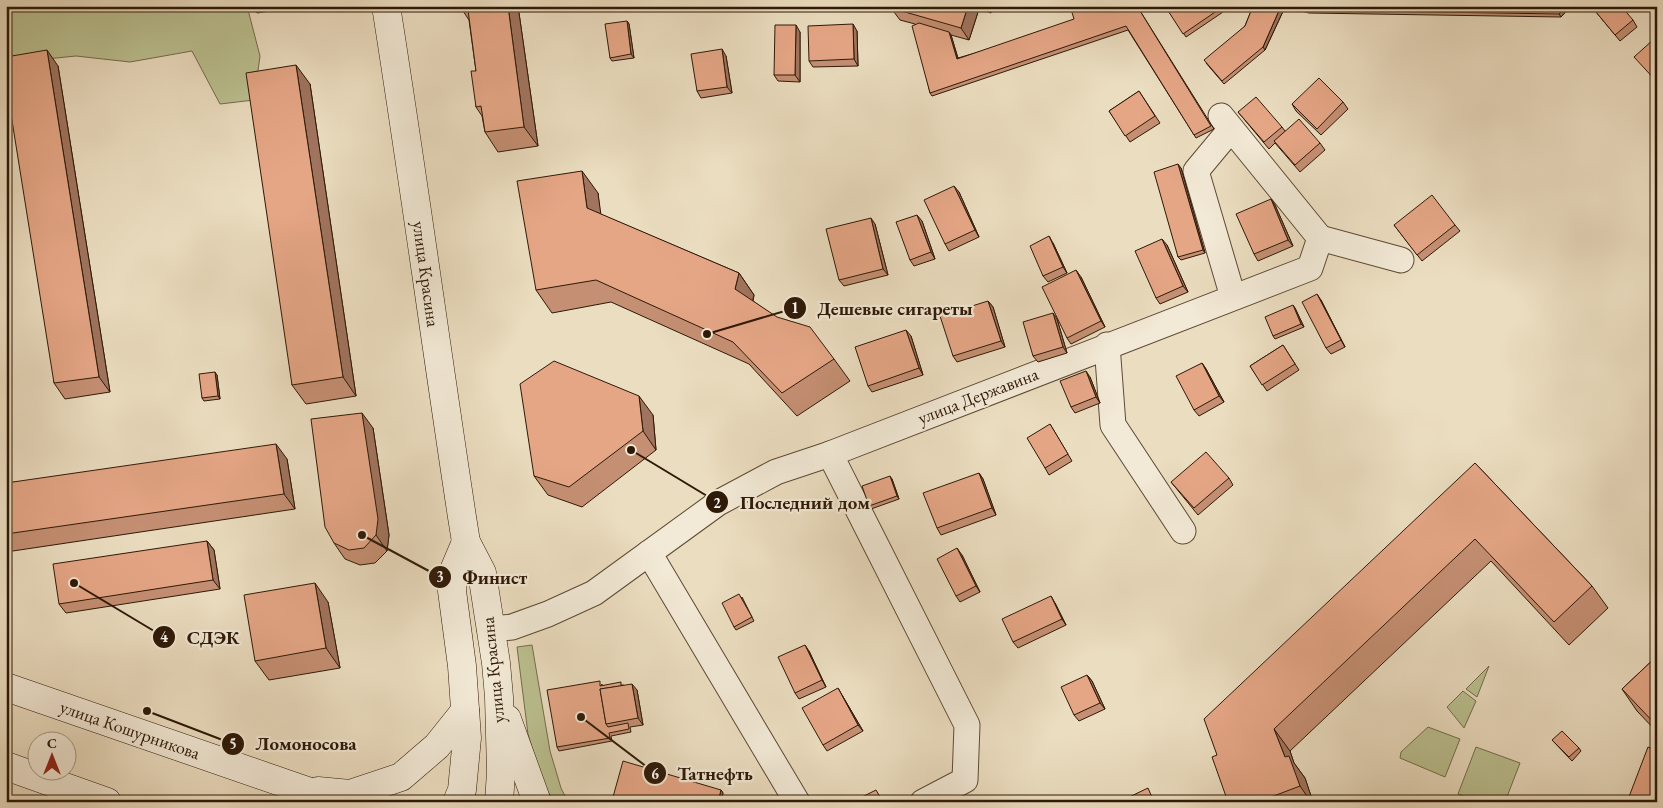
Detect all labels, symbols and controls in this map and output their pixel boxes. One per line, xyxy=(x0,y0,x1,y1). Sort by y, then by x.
street label: улица Красина xyxy=(408,219,445,329)
callout: Дешевые сигареты xyxy=(782,291,983,325)
text: Дешевые сигареты xyxy=(817,296,973,321)
text: 1 xyxy=(791,298,799,317)
street label: улица Державина xyxy=(914,362,1042,429)
callout: Последний дом xyxy=(705,485,880,519)
text: Последний дом xyxy=(740,490,870,515)
text: 2 xyxy=(713,493,721,512)
callout: Финист xyxy=(427,560,537,594)
text: Финист xyxy=(463,565,528,590)
text: 3 xyxy=(436,567,444,586)
street label: улица Красина xyxy=(475,615,510,724)
callout: СДЭК xyxy=(152,620,249,654)
text: СДЭК xyxy=(187,625,240,650)
text: 4 xyxy=(160,627,169,646)
street label: улица Кошурникова xyxy=(57,695,204,765)
callout: Ломоносова xyxy=(220,727,367,761)
north arrow xyxy=(28,730,78,780)
text: Ломоносова xyxy=(255,731,357,756)
text: С xyxy=(47,734,57,752)
text: 5 xyxy=(229,734,237,753)
callout: Татнефть xyxy=(642,756,763,790)
text: Татнефть xyxy=(677,761,753,786)
text: 6 xyxy=(651,764,659,783)

